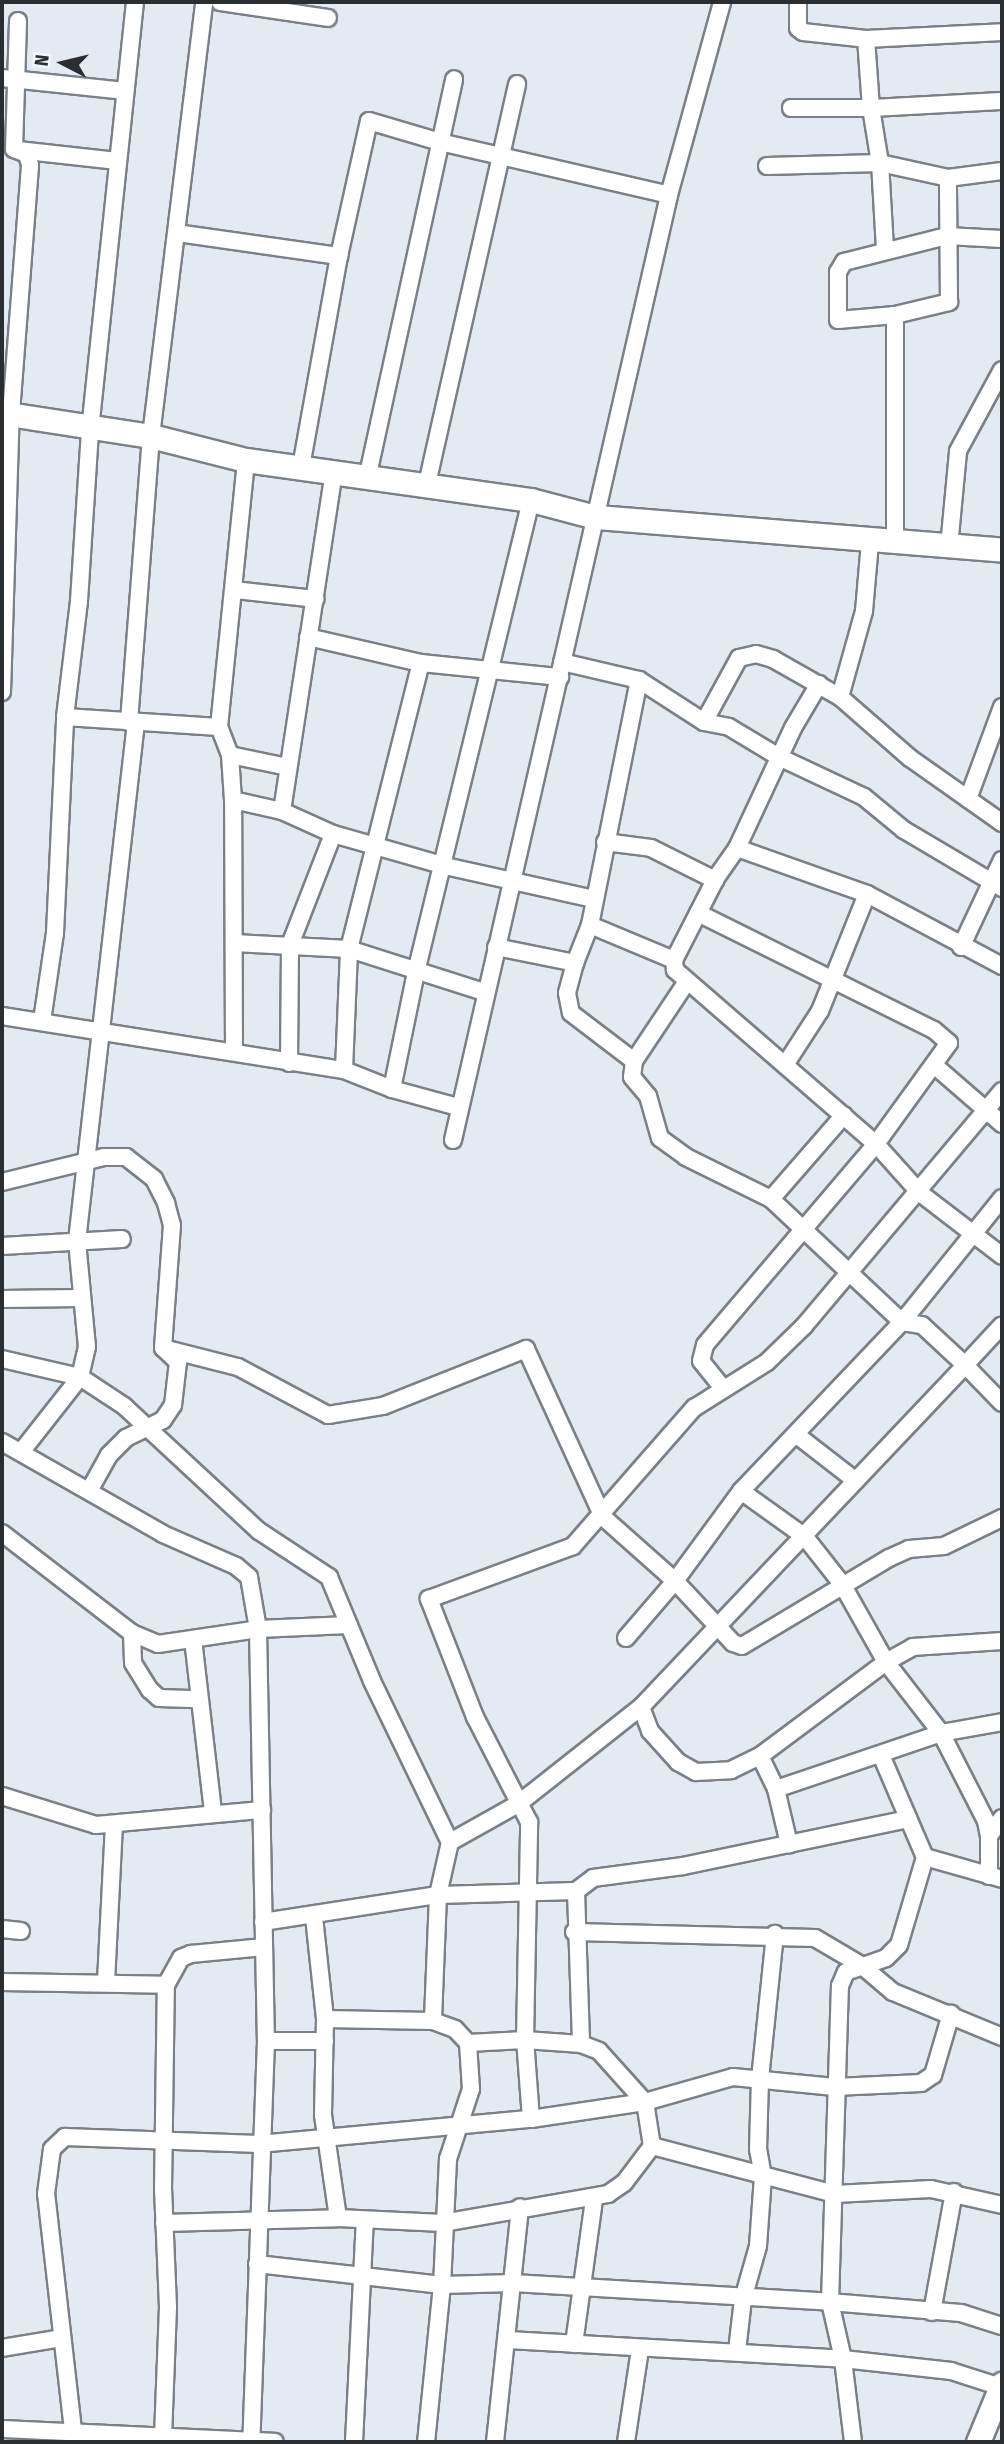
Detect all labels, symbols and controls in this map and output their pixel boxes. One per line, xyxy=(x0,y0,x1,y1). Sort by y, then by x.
north arrow xyxy=(28,28,98,98)
text: N xyxy=(30,53,54,67)

